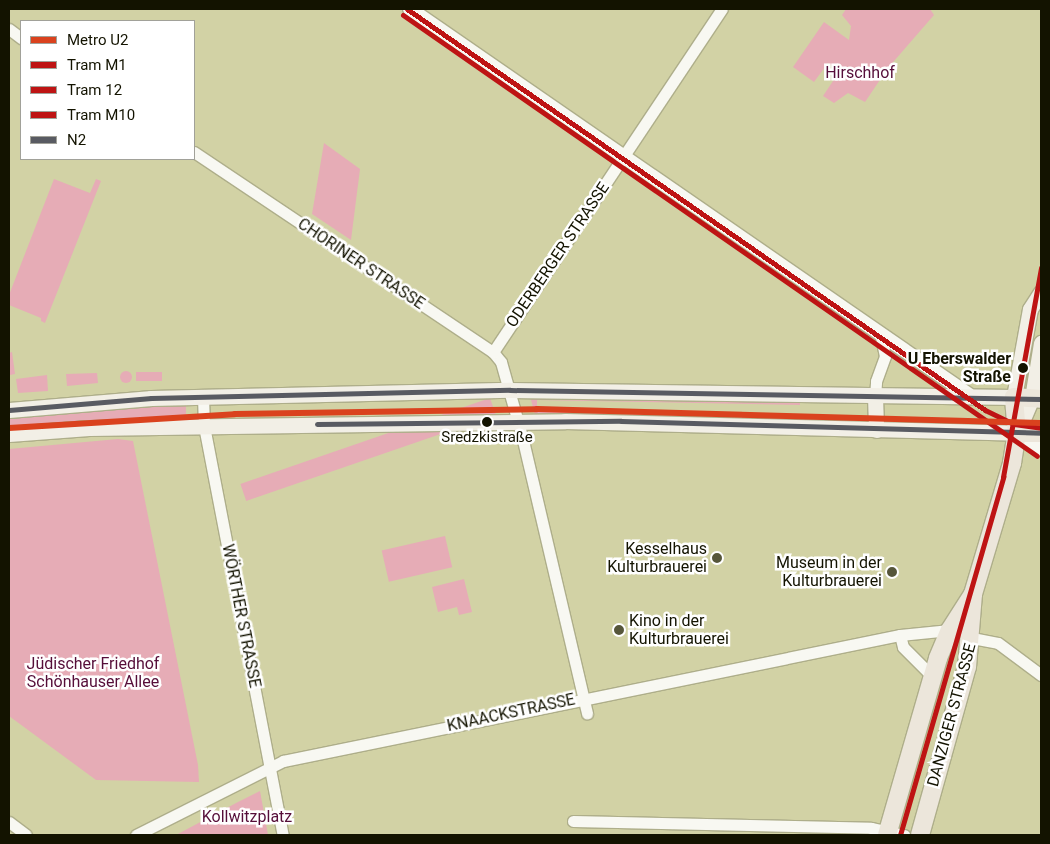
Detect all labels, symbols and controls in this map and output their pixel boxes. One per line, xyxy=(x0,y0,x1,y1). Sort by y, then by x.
legend xyxy=(20,20,195,160)
text: Metro U2 xyxy=(67,31,128,49)
text: Tram M1 xyxy=(67,56,127,74)
park label: Hirschhof xyxy=(825,63,895,83)
text: Tram 12 xyxy=(67,81,122,99)
text: Tram M10 xyxy=(67,106,135,124)
text: N2 xyxy=(67,131,86,149)
street label: ODERBERGER STRASSE xyxy=(502,179,614,331)
street label: CHORINER STRASSE xyxy=(294,214,428,314)
place label: U Eberswalder Straße xyxy=(908,349,1011,387)
marker: U Eberswalder Straße xyxy=(1015,360,1031,376)
marker: Sredzkistraße xyxy=(482,417,492,427)
place label: Sredzkistraße xyxy=(441,429,533,447)
place label: Kesselhaus Kulturbrauerei xyxy=(607,539,707,577)
street label: WÖRTHER STRASSE xyxy=(218,543,264,689)
marker: Kesselhaus Kulturbrauerei xyxy=(711,552,723,564)
place label: Museum in der Kulturbrauerei xyxy=(776,553,882,591)
marker: Museum in der Kulturbrauerei xyxy=(886,566,898,578)
place label: Kino in der Kulturbrauerei xyxy=(629,611,729,649)
marker: Kino in der Kulturbrauerei xyxy=(613,624,625,636)
street label: DANZIGER STRASSE xyxy=(924,641,980,789)
park label: Jüdischer Friedhof Schönhauser Allee xyxy=(27,654,159,692)
street label: KNAACKSTRASSE xyxy=(445,690,577,736)
park label: Kollwitzplatz xyxy=(202,807,292,827)

